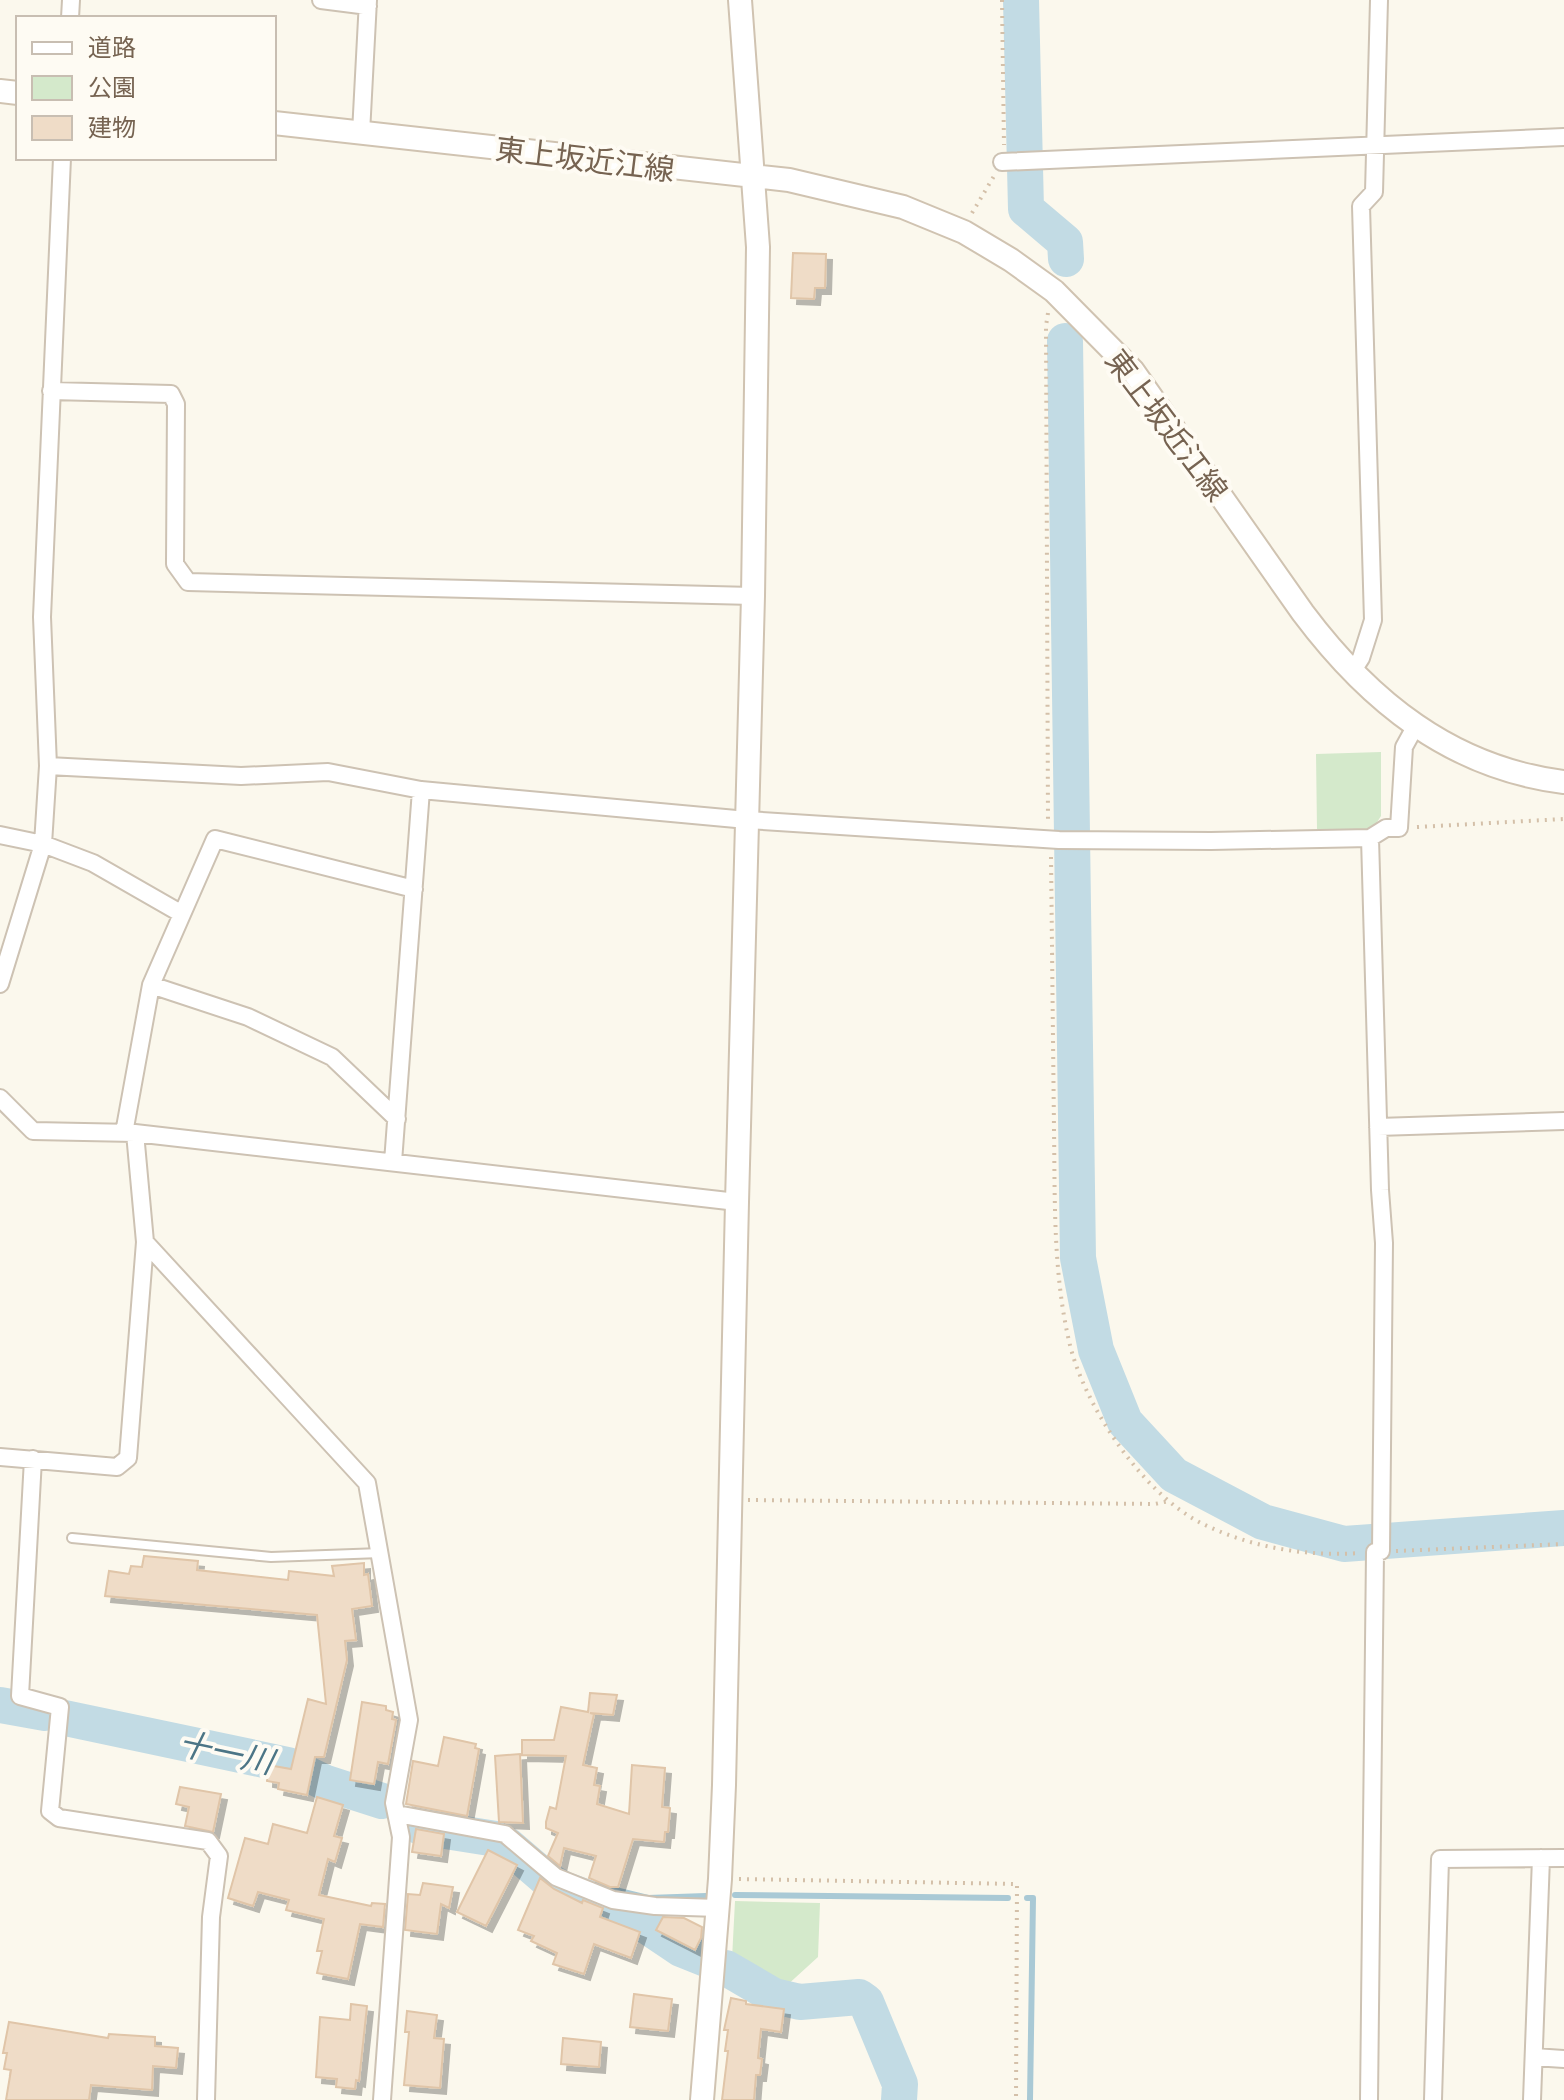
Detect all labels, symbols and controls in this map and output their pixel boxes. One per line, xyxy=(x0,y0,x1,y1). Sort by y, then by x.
legend xyxy=(16,16,276,160)
text: 道路 xyxy=(88,32,136,62)
text: 公園 xyxy=(88,72,136,102)
text: 建物 xyxy=(88,112,136,142)
street label: 東上坂近江線 xyxy=(493,129,677,189)
street label: 東上坂近江線 xyxy=(1098,342,1236,508)
water label: 十一川 xyxy=(175,1722,280,1782)

